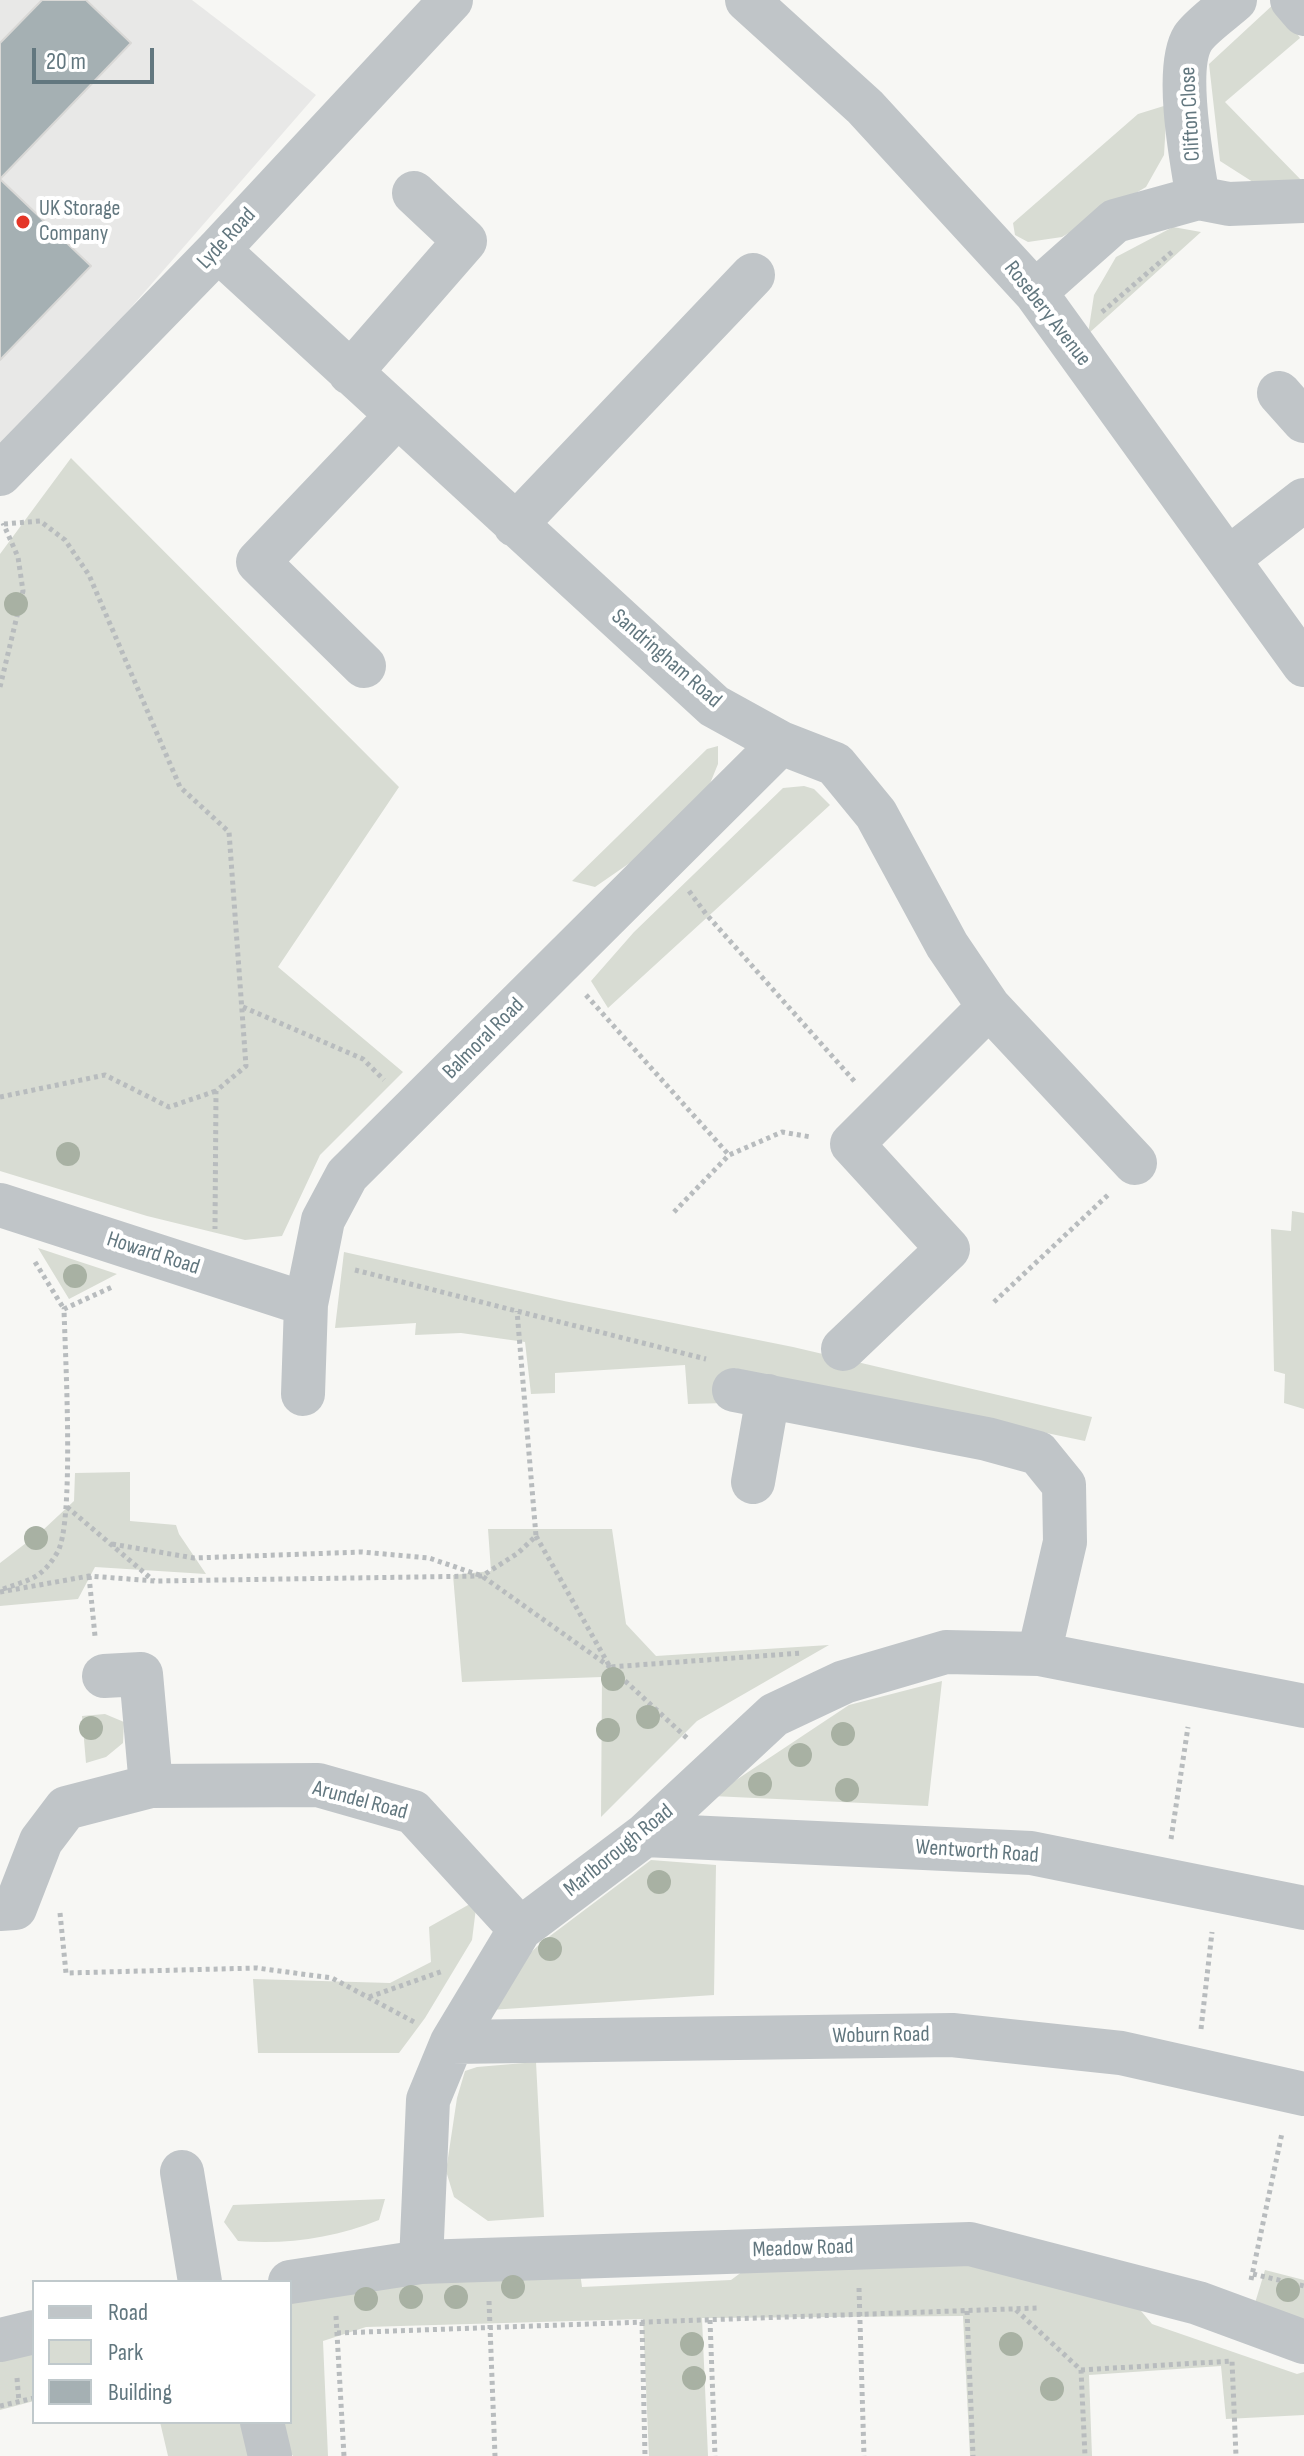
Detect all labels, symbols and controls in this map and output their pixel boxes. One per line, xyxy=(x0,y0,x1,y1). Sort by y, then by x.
scale bar xyxy=(36,32,158,82)
text: 20 m xyxy=(46,47,86,76)
street label: Clifton Close xyxy=(1175,66,1207,162)
place label: UK Storage Company xyxy=(39,196,120,248)
street label: Lyde Road xyxy=(192,203,262,275)
marker: UK Storage Company xyxy=(14,213,32,231)
street label: Rosebery Avenue xyxy=(998,256,1096,372)
street label: Sandringham Road xyxy=(606,604,726,714)
street label: Balmoral Road xyxy=(438,993,530,1085)
street label: Howard Road xyxy=(103,1227,203,1281)
street label: Arundel Road xyxy=(310,1776,410,1826)
street label: Marlborough Road xyxy=(559,1799,679,1903)
street label: Wentworth Road xyxy=(915,1835,1039,1869)
street label: Woburn Road xyxy=(832,2022,930,2050)
street label: Meadow Road xyxy=(752,2234,854,2264)
legend xyxy=(32,2280,292,2424)
text: Road xyxy=(108,2298,148,2327)
text: Park xyxy=(108,2338,143,2367)
text: Building xyxy=(108,2378,172,2407)

